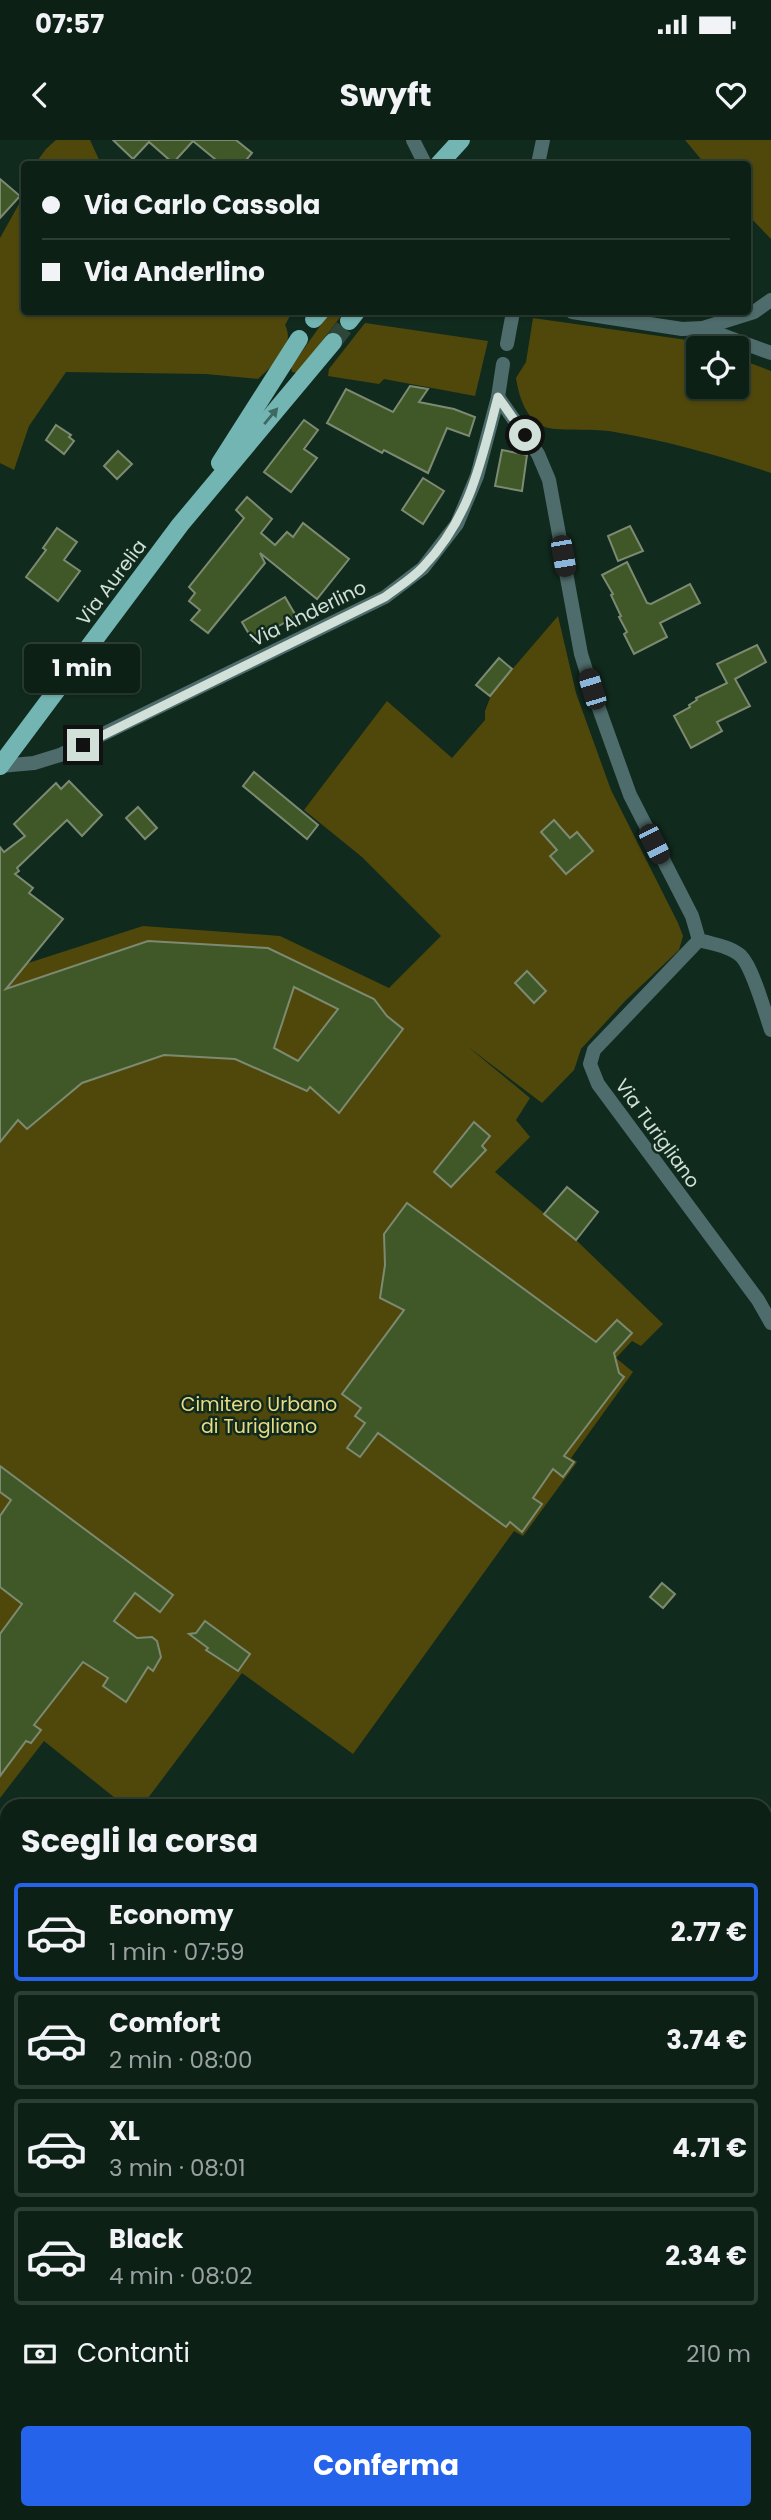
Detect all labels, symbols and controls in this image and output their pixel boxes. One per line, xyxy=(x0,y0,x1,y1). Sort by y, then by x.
text: 07:57 xyxy=(35,6,104,42)
text: Swyft xyxy=(339,72,432,117)
icon: back xyxy=(21,76,59,114)
icon: heart xyxy=(712,76,750,114)
text: Via Carlo Cassola xyxy=(84,187,321,223)
text: Via Anderlino xyxy=(84,254,265,290)
map controls xyxy=(686,336,749,399)
button: locate xyxy=(686,336,749,399)
one-way arrow xyxy=(264,407,279,425)
route start xyxy=(509,419,541,451)
car xyxy=(550,533,577,579)
street label: Via Aurelia xyxy=(70,534,153,631)
street label: Via Anderlino xyxy=(246,574,371,653)
callout: 1 min xyxy=(25,644,141,692)
text: 1 min xyxy=(52,652,112,684)
car xyxy=(576,666,609,712)
route end xyxy=(67,729,99,761)
car xyxy=(636,821,673,867)
street label: Via Turigliano xyxy=(609,1073,706,1193)
park label: Cimitero Urbano di Turigliano xyxy=(181,1391,337,1440)
text: Scegli la corsa xyxy=(21,1818,258,1863)
text: Economy xyxy=(109,1897,233,1933)
icon: car xyxy=(25,1901,88,1964)
text: 2.77 € xyxy=(671,1914,747,1950)
text: 1 min · 07:59 xyxy=(109,1936,245,1968)
text: Comfort xyxy=(109,2005,221,2041)
icon: car xyxy=(25,2009,88,2072)
text: 3.74 € xyxy=(666,2022,747,2058)
text: 2 min · 08:00 xyxy=(109,2044,252,2076)
text: XL xyxy=(109,2113,140,2149)
icon: car xyxy=(25,2117,88,2180)
text: 4.71 € xyxy=(672,2130,747,2166)
text: 3 min · 08:01 xyxy=(109,2152,246,2184)
text: Black xyxy=(109,2221,183,2257)
icon: car xyxy=(25,2225,88,2288)
text: 2.34 € xyxy=(665,2238,747,2274)
text: 4 min · 08:02 xyxy=(109,2260,252,2292)
icon: cash xyxy=(21,2335,59,2373)
text: Contanti xyxy=(77,2335,190,2371)
text: 210 m xyxy=(686,2338,751,2370)
button: Conferma xyxy=(21,2426,751,2506)

